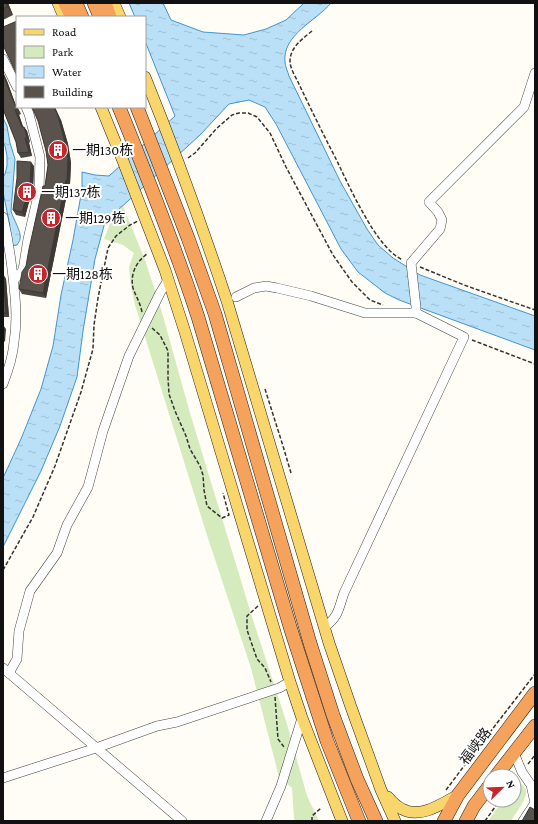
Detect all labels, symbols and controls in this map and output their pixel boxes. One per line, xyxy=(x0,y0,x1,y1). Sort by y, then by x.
legend xyxy=(16,16,146,108)
text: Road xyxy=(52,25,77,39)
text: Park xyxy=(52,45,74,59)
text: Water xyxy=(52,65,82,79)
text: Building xyxy=(52,85,93,99)
building icon: 一期130栋 xyxy=(47,139,69,161)
place label: 一期130栋 xyxy=(72,142,133,158)
building icon: 一期137栋 xyxy=(16,181,38,203)
place label: 一期137栋 xyxy=(41,184,101,200)
building icon: 一期129栋 xyxy=(40,207,62,229)
place label: 一期129栋 xyxy=(65,210,125,226)
building icon: 一期128栋 xyxy=(27,263,49,285)
place label: 一期128栋 xyxy=(52,266,113,282)
street label: 福峡路 xyxy=(456,724,494,768)
north arrow xyxy=(482,768,522,808)
text: N xyxy=(504,778,518,790)

